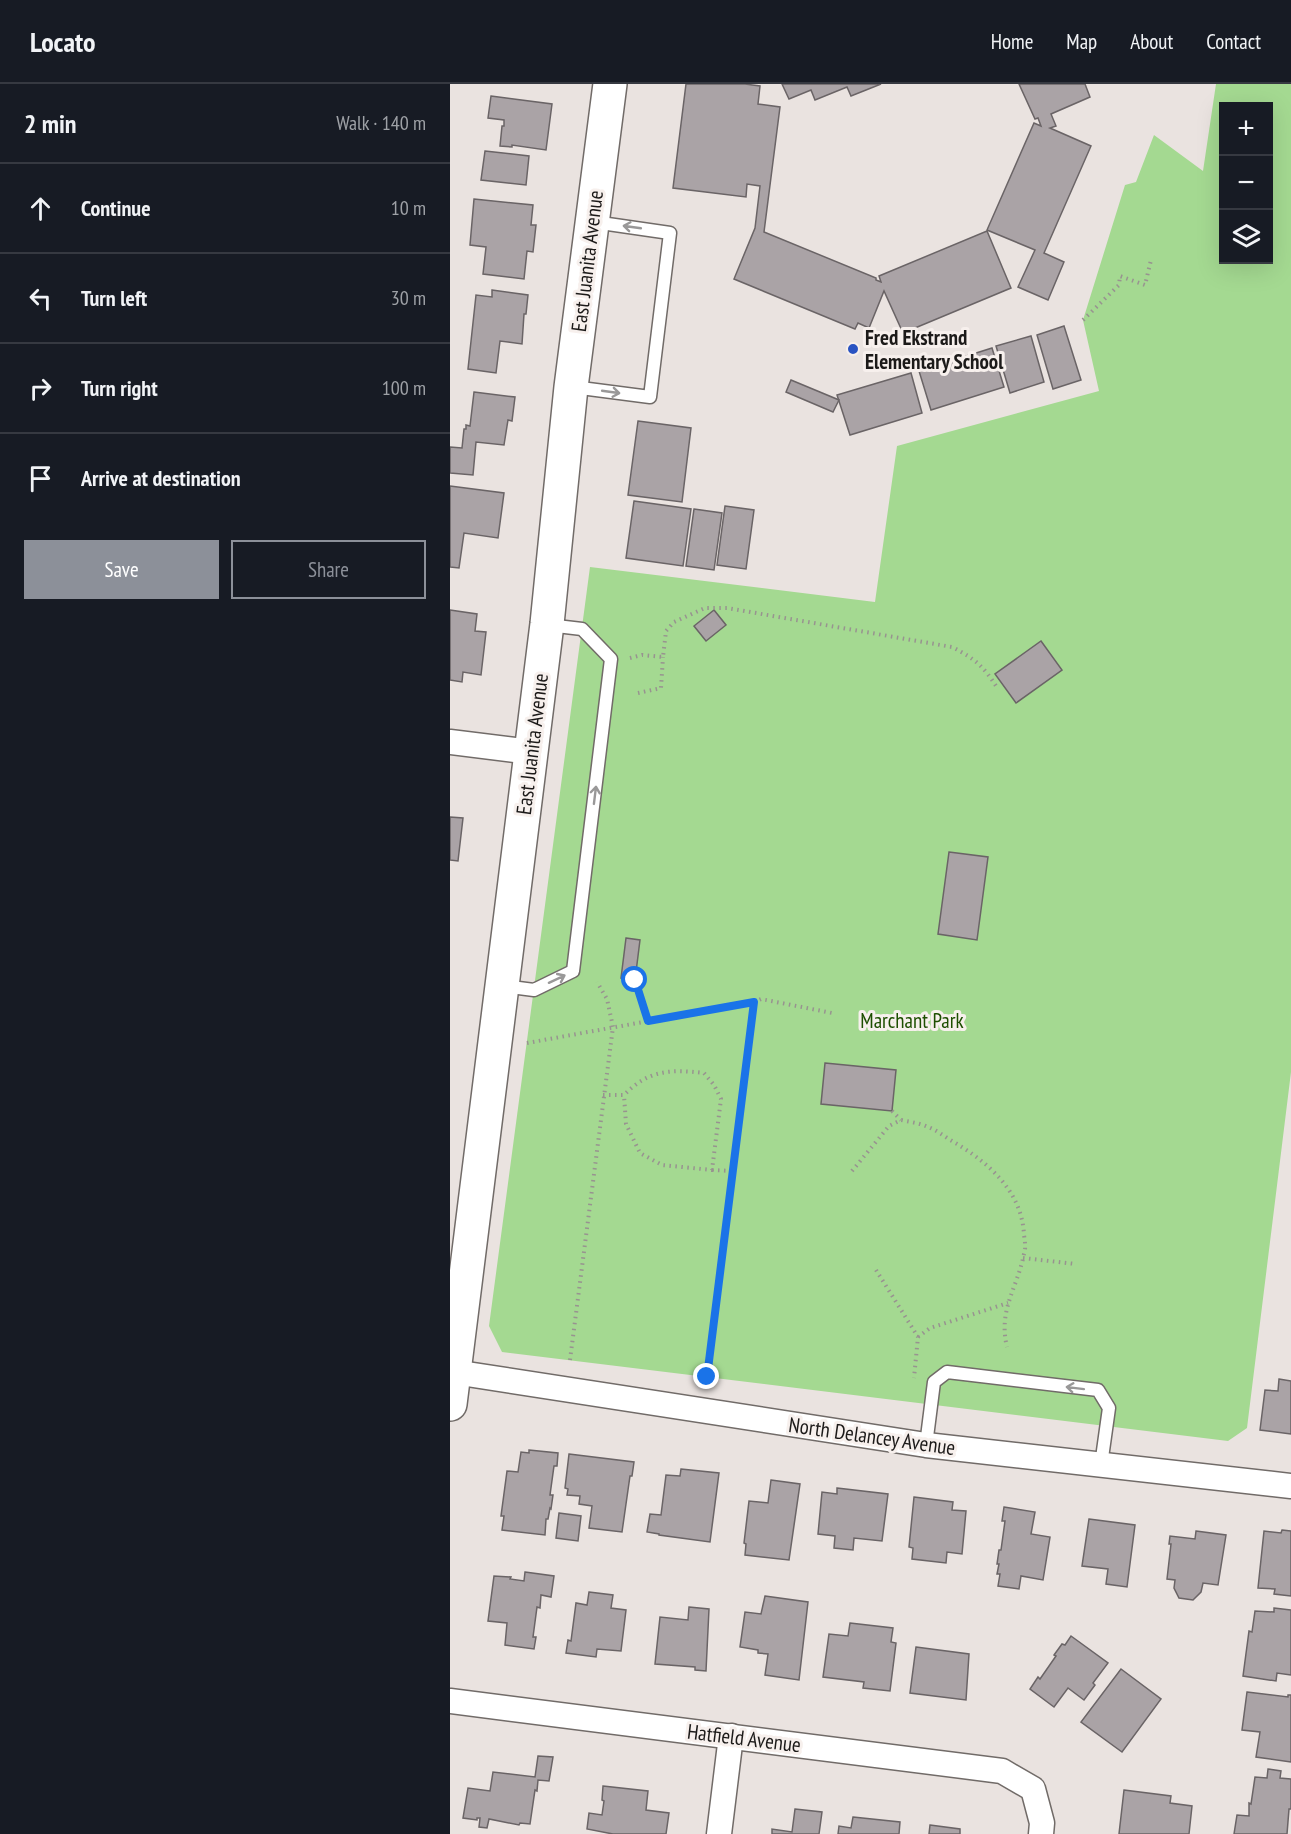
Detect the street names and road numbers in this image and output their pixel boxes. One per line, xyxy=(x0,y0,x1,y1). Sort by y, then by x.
street label: East Juanita Avenue xyxy=(565,189,609,333)
street label: East Juanita Avenue xyxy=(510,672,554,816)
street label: North Delancey Avenue xyxy=(787,1411,957,1461)
street label: Hatfield Avenue xyxy=(686,1718,802,1758)

